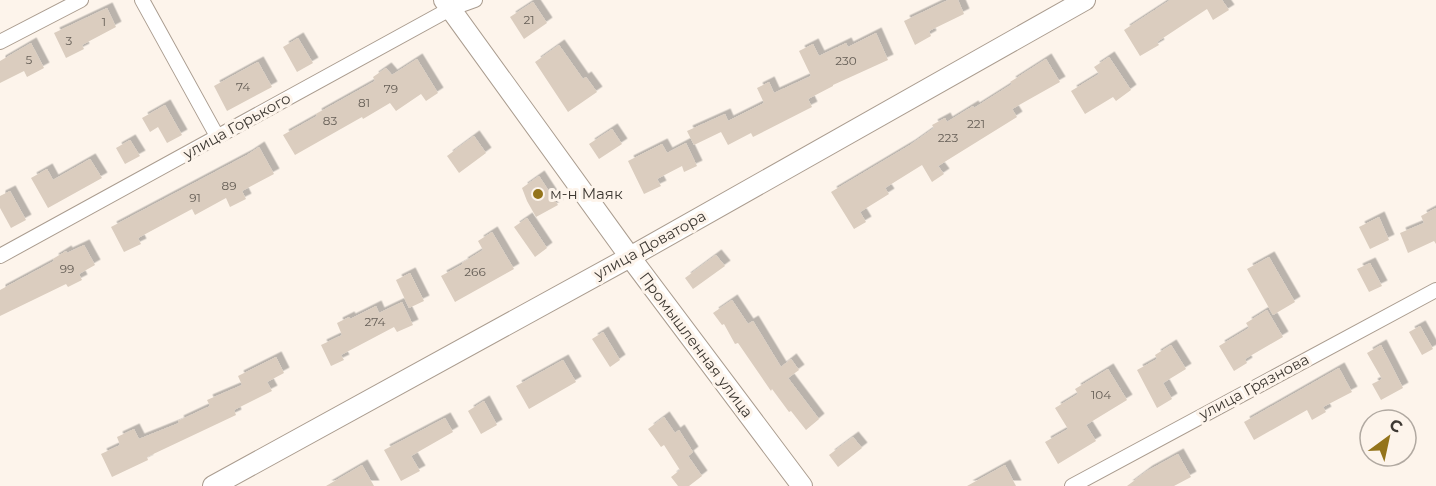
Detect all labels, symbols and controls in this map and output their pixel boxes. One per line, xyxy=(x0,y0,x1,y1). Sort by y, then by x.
house number: 21 xyxy=(523,12,535,27)
house number: 1 xyxy=(102,14,106,29)
house number: 3 xyxy=(66,33,73,48)
house number: 5 xyxy=(26,52,33,67)
house number: 230 xyxy=(835,53,857,68)
house number: 74 xyxy=(236,79,250,94)
house number: 79 xyxy=(384,81,398,96)
street label: улица Горького xyxy=(179,88,294,163)
house number: 81 xyxy=(358,95,370,110)
house number: 83 xyxy=(323,113,337,128)
house number: 221 xyxy=(967,116,985,131)
house number: 223 xyxy=(938,130,958,145)
house number: 89 xyxy=(222,178,236,193)
place label: м-н Маяк xyxy=(550,184,623,203)
marker: м-н Маяк xyxy=(531,187,545,201)
house number: 91 xyxy=(189,190,201,205)
street label: улица Доватора xyxy=(590,206,709,284)
house number: 99 xyxy=(60,261,74,276)
house number: 266 xyxy=(464,264,486,279)
street label: Промышленная улица xyxy=(635,268,757,421)
house number: 274 xyxy=(364,314,386,329)
street label: улица Грязнова xyxy=(1194,349,1312,424)
house number: 104 xyxy=(1091,387,1111,402)
north arrow xyxy=(1358,408,1418,468)
text: С xyxy=(1386,415,1406,437)

